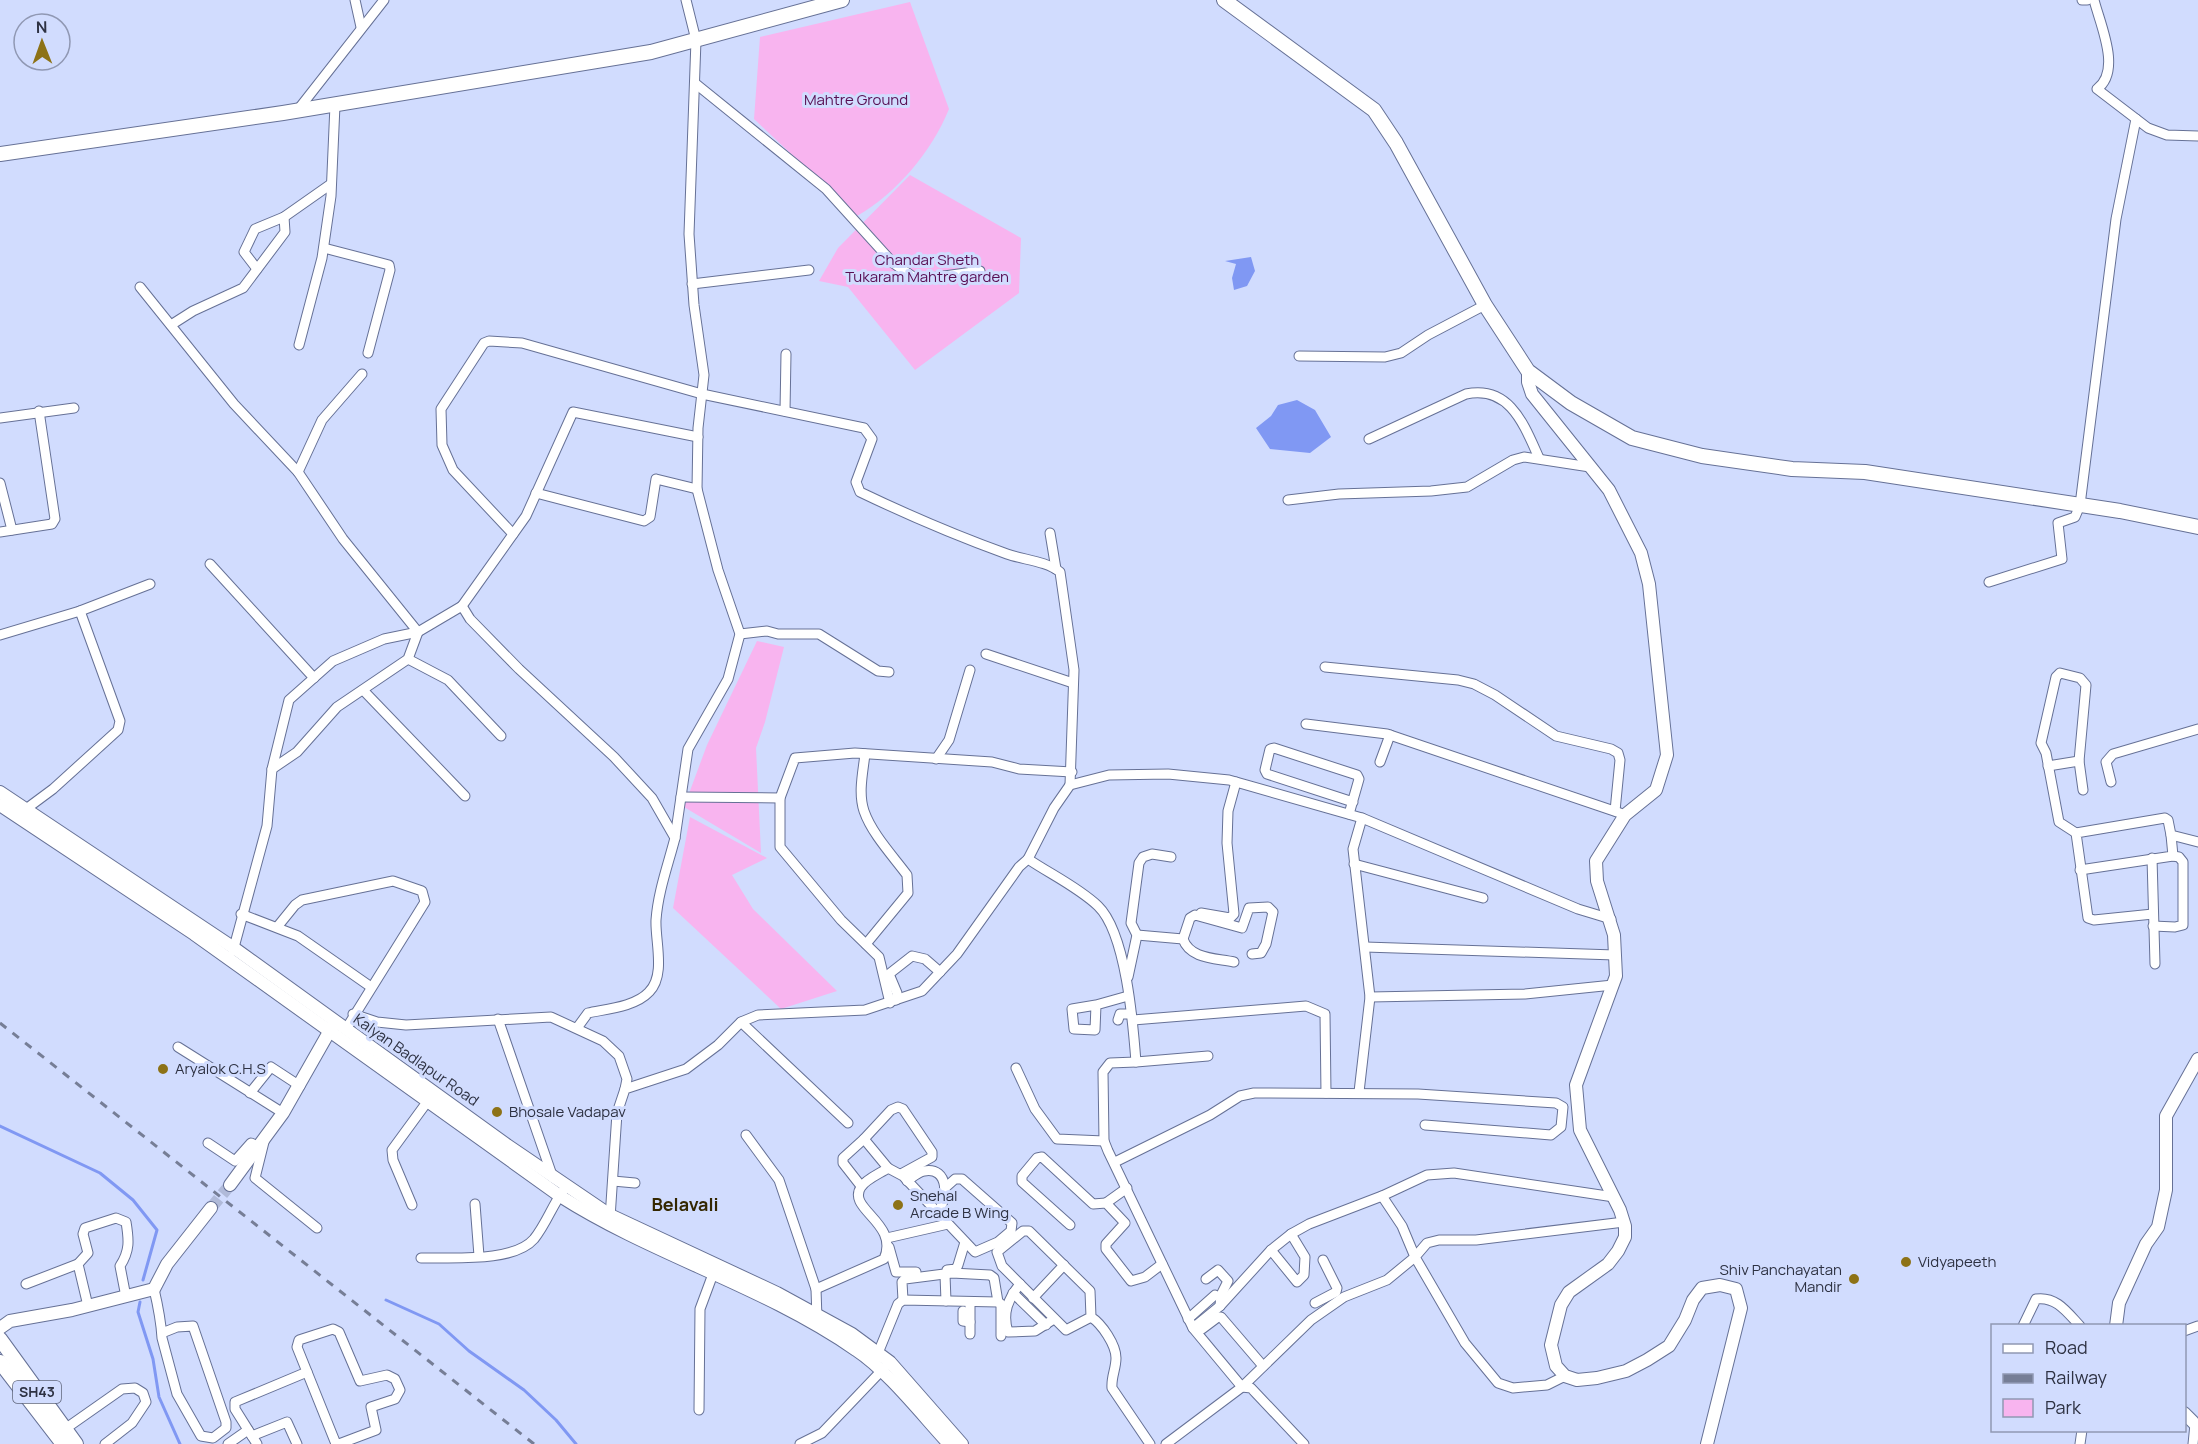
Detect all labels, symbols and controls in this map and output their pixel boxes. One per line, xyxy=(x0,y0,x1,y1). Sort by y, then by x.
north arrow xyxy=(12,12,72,72)
text: N xyxy=(36,16,48,38)
park label: Mahtre Ground xyxy=(804,89,908,110)
park label: Chandar Sheth Tukaram Mahtre garden xyxy=(845,249,1009,287)
street label: Kalyan Badlapur Road xyxy=(349,1008,483,1111)
place label: Aryalok C.H.S xyxy=(175,1058,266,1079)
marker: Aryalok C.H.S xyxy=(156,1062,170,1076)
place label: Bhosale Vadapav xyxy=(509,1101,626,1122)
marker: Bhosale Vadapav xyxy=(490,1105,504,1119)
place label: Snehal Arcade B Wing xyxy=(910,1185,1009,1223)
district label: Belavali xyxy=(651,1192,719,1216)
marker: Snehal Arcade B Wing xyxy=(891,1198,905,1212)
place label: Vidyapeeth xyxy=(1918,1251,1997,1272)
marker: Vidyapeeth xyxy=(1899,1255,1913,1269)
place label: Shiv Panchayatan Mandir xyxy=(1720,1259,1843,1297)
marker: Shiv Panchayatan Mandir xyxy=(1847,1272,1861,1286)
legend xyxy=(1991,1324,2186,1432)
text: Road xyxy=(2045,1335,2088,1359)
text: Railway xyxy=(2045,1365,2107,1389)
road number: SH43 xyxy=(13,1381,61,1403)
text: Park xyxy=(2045,1395,2082,1419)

